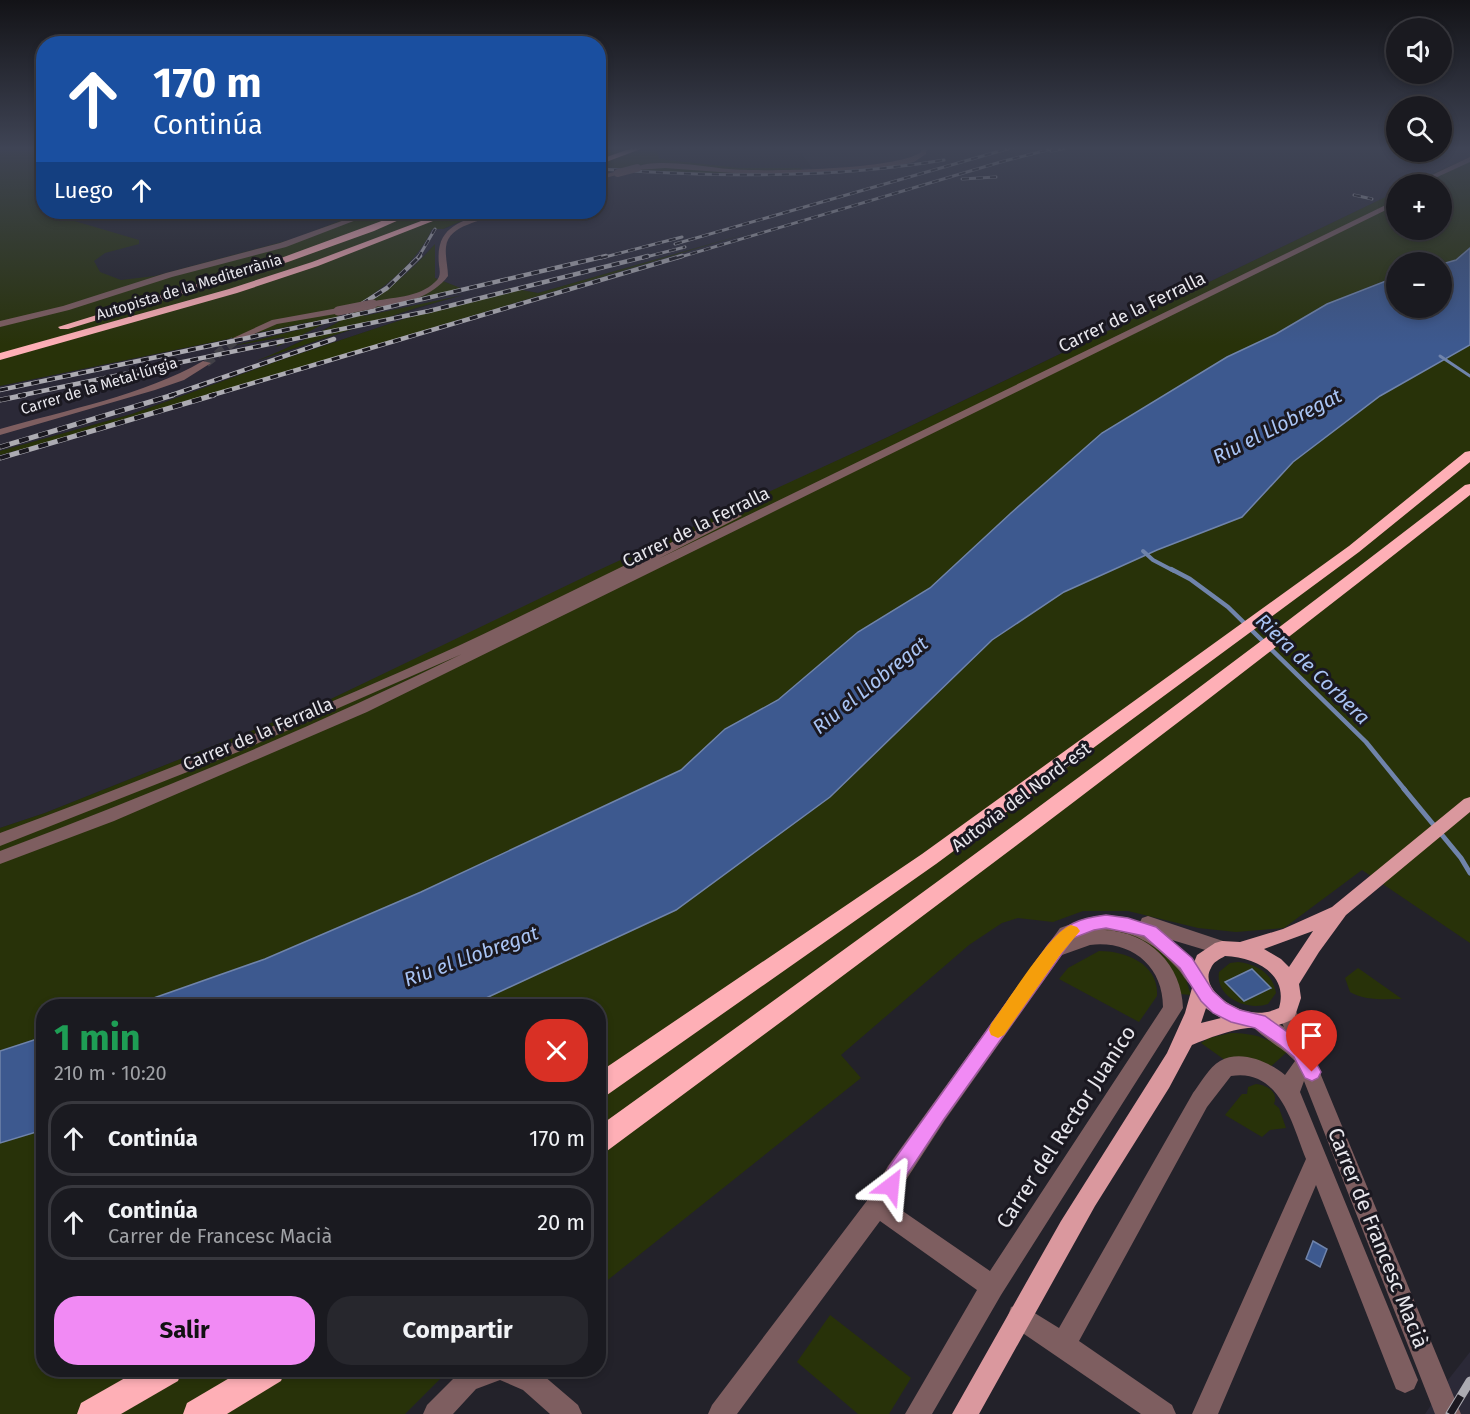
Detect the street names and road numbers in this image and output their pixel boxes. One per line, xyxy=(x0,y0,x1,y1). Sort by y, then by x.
street label: Autopista de la Mediterrània xyxy=(94,250,284,324)
street label: Carrer de la Ferralla xyxy=(1055,267,1209,357)
street label: Carrer de la Metal·lúrgia xyxy=(18,354,180,418)
street label: Carrer de la Ferralla xyxy=(619,482,773,572)
street label: Carrer de la Ferralla xyxy=(180,692,336,776)
street label: Autovia del Nord-est xyxy=(947,737,1095,856)
street label: Carrer del Rector Juanico xyxy=(991,1021,1141,1233)
street label: Carrer de Francesc Macià xyxy=(1322,1124,1434,1352)

